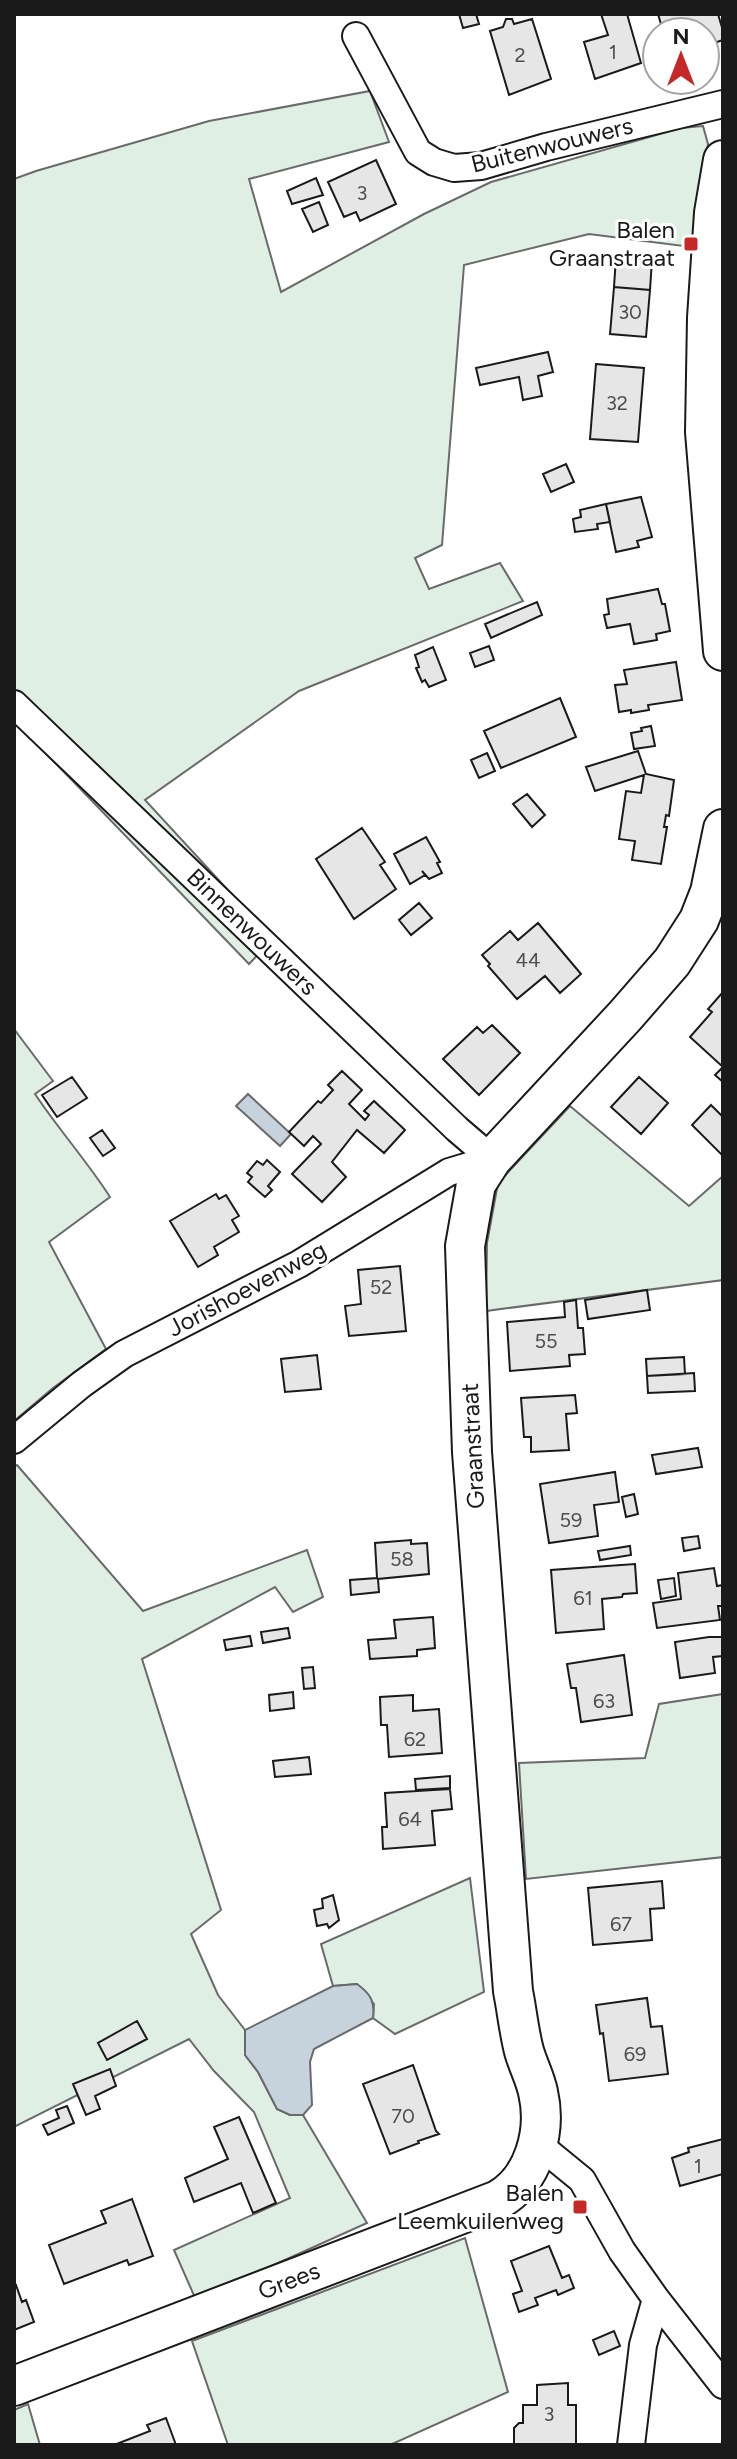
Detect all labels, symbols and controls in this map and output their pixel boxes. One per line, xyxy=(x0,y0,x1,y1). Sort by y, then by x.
north arrow xyxy=(641,16,721,96)
text: N xyxy=(672,23,690,50)
house number: 1 xyxy=(609,40,617,64)
house number: 2 xyxy=(514,43,526,67)
street label: Buitenwouwers xyxy=(468,110,636,179)
house number: 3 xyxy=(357,181,367,205)
place label: Balen Graanstraat xyxy=(549,215,675,272)
marker: Balen Graanstraat xyxy=(682,235,700,253)
house number: 30 xyxy=(618,300,642,324)
house number: 32 xyxy=(606,391,628,415)
street label: Binnenwouwers xyxy=(181,862,324,1001)
house number: 44 xyxy=(516,948,540,972)
street label: Jorishoevenweg xyxy=(162,1235,331,1343)
house number: 52 xyxy=(370,1275,392,1299)
house number: 55 xyxy=(535,1329,558,1353)
street label: Graanstraat xyxy=(455,1382,490,1510)
house number: 59 xyxy=(560,1508,582,1532)
house number: 58 xyxy=(390,1547,414,1571)
house number: 61 xyxy=(573,1586,593,1610)
house number: 63 xyxy=(593,1689,615,1713)
house number: 62 xyxy=(404,1727,426,1751)
house number: 64 xyxy=(398,1807,422,1831)
house number: 67 xyxy=(610,1912,632,1936)
house number: 69 xyxy=(624,2042,646,2066)
house number: 70 xyxy=(391,2104,415,2128)
house number: 1 xyxy=(694,2154,702,2178)
place label: Balen Leemkuilenweg xyxy=(397,2178,564,2235)
marker: Balen Leemkuilenweg xyxy=(571,2198,589,2216)
street label: Grees xyxy=(254,2256,324,2305)
house number: 3 xyxy=(544,2402,554,2426)

